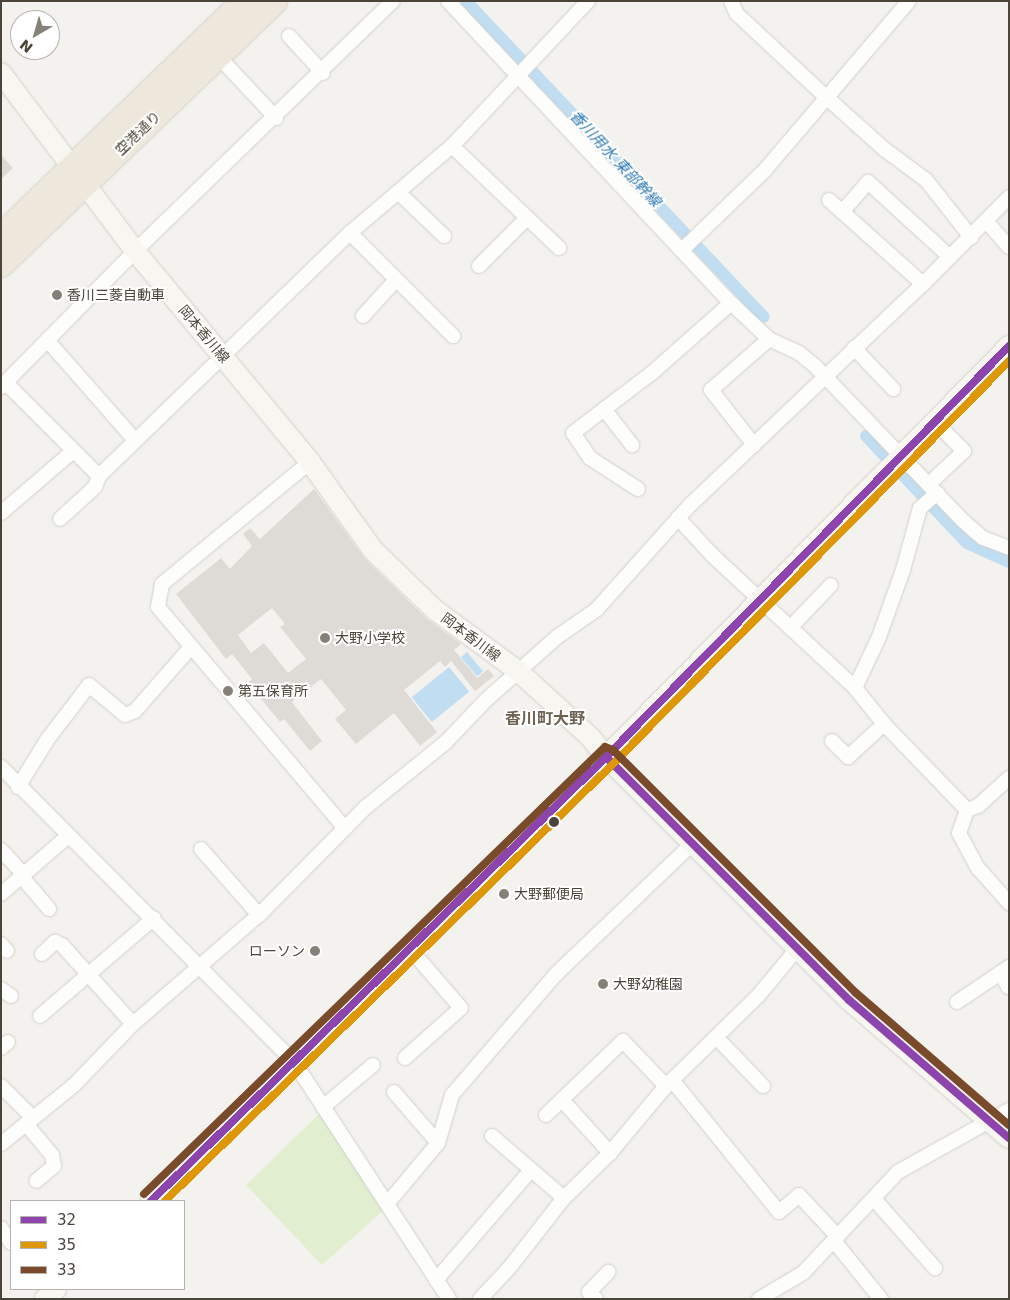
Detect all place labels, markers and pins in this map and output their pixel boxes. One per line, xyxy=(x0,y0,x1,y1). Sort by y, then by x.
place label: 香川三菱自動車 xyxy=(67,287,165,303)
marker: 香川三菱自動車 xyxy=(51,289,63,301)
place label: 大野小学校 xyxy=(335,630,405,646)
marker: 大野小学校 xyxy=(319,632,331,644)
place label: 第五保育所 xyxy=(238,683,308,699)
marker: 第五保育所 xyxy=(222,685,234,697)
unlabelled marker xyxy=(549,817,559,827)
place label: 大野郵便局 xyxy=(514,886,584,902)
marker: 大野郵便局 xyxy=(498,888,510,900)
place label: ローソン xyxy=(249,943,305,959)
marker: ローソン xyxy=(309,945,321,957)
place label: 大野幼稚園 xyxy=(613,976,683,992)
marker: 大野幼稚園 xyxy=(597,978,609,990)

